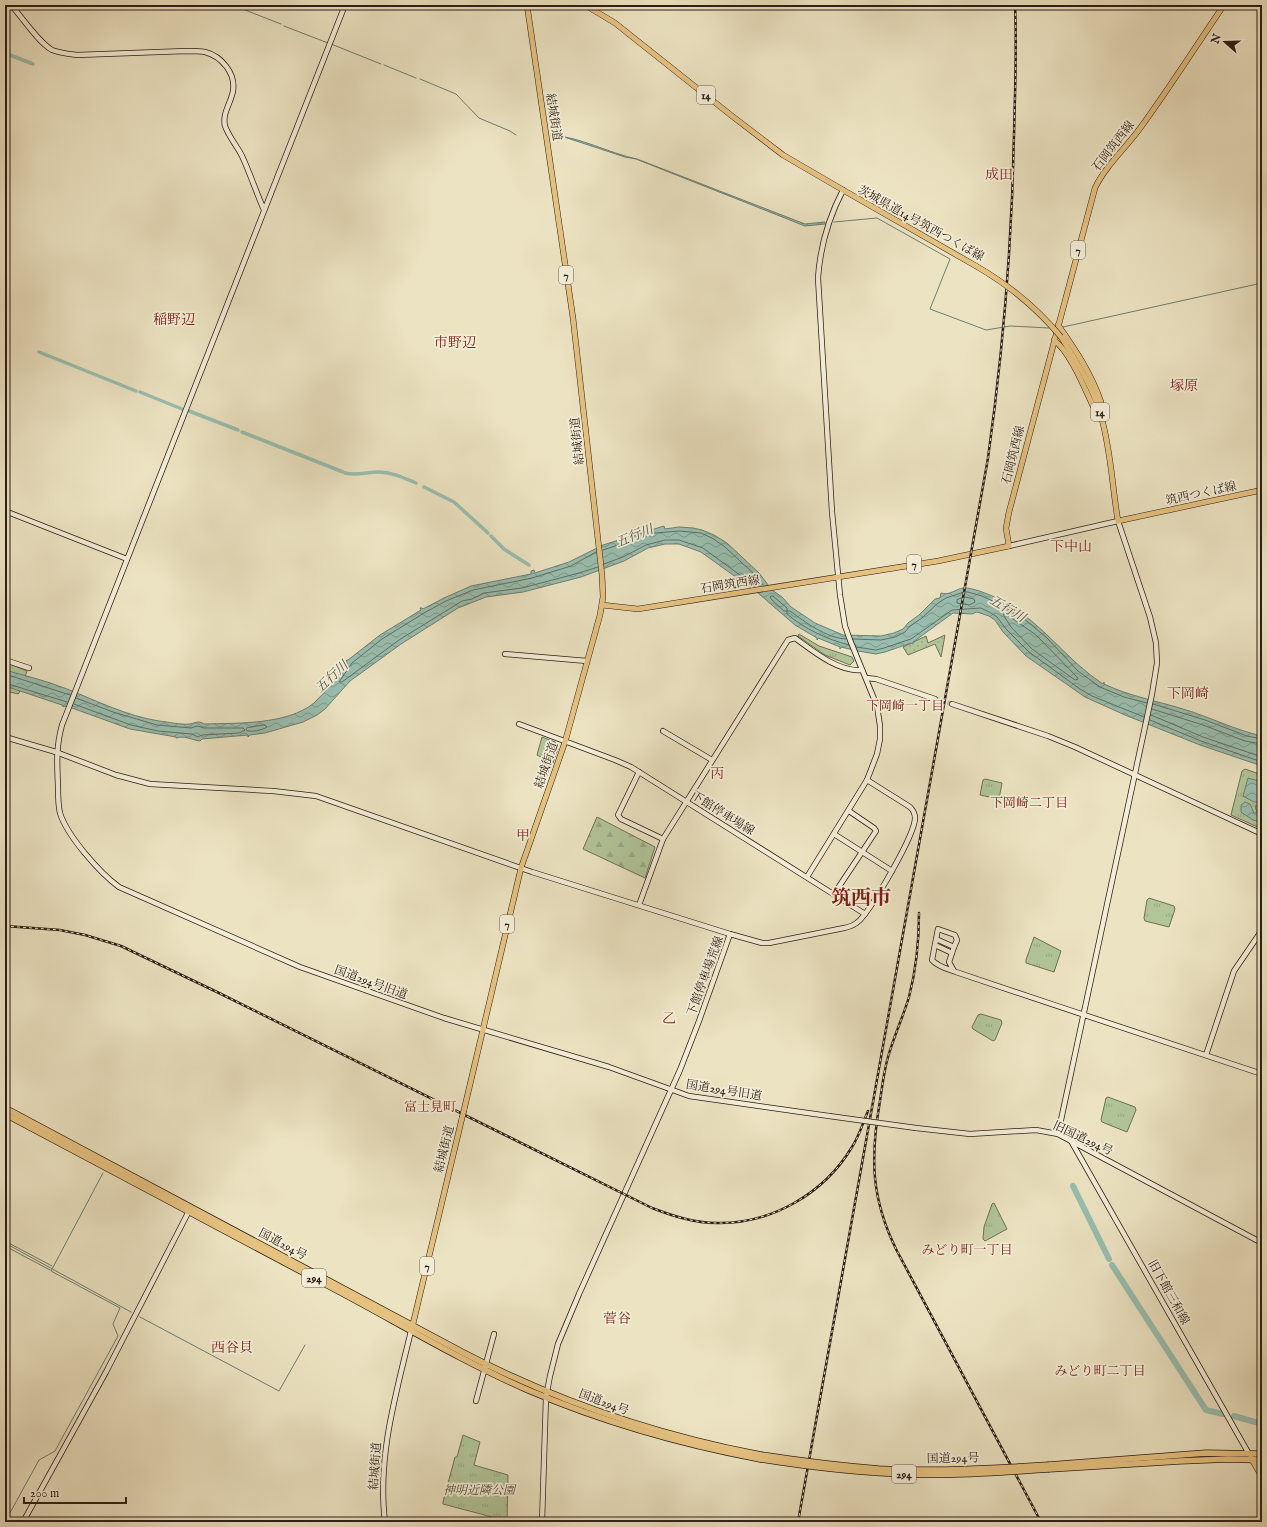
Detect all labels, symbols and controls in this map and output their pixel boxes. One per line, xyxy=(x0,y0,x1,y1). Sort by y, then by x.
north arrow xyxy=(1205,22,1245,62)
text: N xyxy=(1208,32,1225,47)
road number: 14 xyxy=(697,86,715,104)
street label: 結城街道 xyxy=(542,92,565,142)
street label: 石岡筑西線 xyxy=(1089,118,1138,175)
district label: 成田 xyxy=(985,166,1013,184)
street label: 茨城県道14号筑西つくば線 xyxy=(855,182,987,265)
road number: 7 xyxy=(1071,241,1085,259)
road number: 7 xyxy=(559,266,573,284)
district label: 稲野辺 xyxy=(153,311,195,329)
district label: 市野辺 xyxy=(434,334,476,352)
district label: 塚原 xyxy=(1170,377,1198,395)
road number: 14 xyxy=(1091,403,1109,421)
street label: 結城街道 xyxy=(568,416,587,466)
street label: 石岡筑西線 xyxy=(999,424,1028,486)
street label: 筑西つくば線 xyxy=(1164,479,1238,508)
water label: 五行川 xyxy=(613,520,658,552)
district label: 下中山 xyxy=(1050,538,1092,556)
road number: 7 xyxy=(907,555,921,573)
street label: 石岡筑西線 xyxy=(699,572,761,597)
water label: 五行川 xyxy=(986,592,1030,628)
water label: 五行川 xyxy=(312,656,354,697)
district label: 下岡崎 xyxy=(1167,685,1209,703)
district label: 下岡崎一丁目 xyxy=(866,698,944,715)
street label: 結城街道 xyxy=(532,740,561,790)
district label: 丙 xyxy=(710,765,724,783)
street label: 下館停車場線 xyxy=(688,788,757,839)
district label: 下岡崎二丁目 xyxy=(990,795,1068,812)
district label: 甲 xyxy=(516,827,530,845)
district label: 筑西市 xyxy=(831,886,891,911)
road number: 7 xyxy=(500,915,514,933)
street label: 下館停車場荒線 xyxy=(684,934,727,1018)
street label: 国道294号旧道 xyxy=(332,962,409,1003)
district label: 乙 xyxy=(662,1010,676,1028)
street label: 国道294号旧道 xyxy=(685,1077,763,1104)
district label: 富士見町 xyxy=(404,1099,456,1116)
street label: 旧国道294号 xyxy=(1050,1118,1115,1159)
street label: 結城街道 xyxy=(431,1124,458,1174)
street label: 国道294号 xyxy=(256,1225,310,1263)
district label: みどり町一丁目 xyxy=(921,1242,1013,1259)
road number: 7 xyxy=(420,1257,434,1275)
street label: 旧下館三和線 xyxy=(1145,1257,1193,1327)
road number: 294 xyxy=(302,1269,326,1287)
district label: 菅谷 xyxy=(603,1310,631,1328)
district label: 西谷貝 xyxy=(211,1339,253,1357)
district label: みどり町二丁目 xyxy=(1054,1363,1146,1380)
street label: 国道294号 xyxy=(577,1386,631,1419)
street label: 結城街道 xyxy=(366,1442,385,1491)
street label: 国道294号 xyxy=(927,1451,979,1466)
road number: 294 xyxy=(892,1465,916,1483)
scale bar xyxy=(24,1479,126,1505)
park label: 神明近隣公園 xyxy=(443,1483,517,1498)
text: 200 m xyxy=(30,1486,59,1501)

